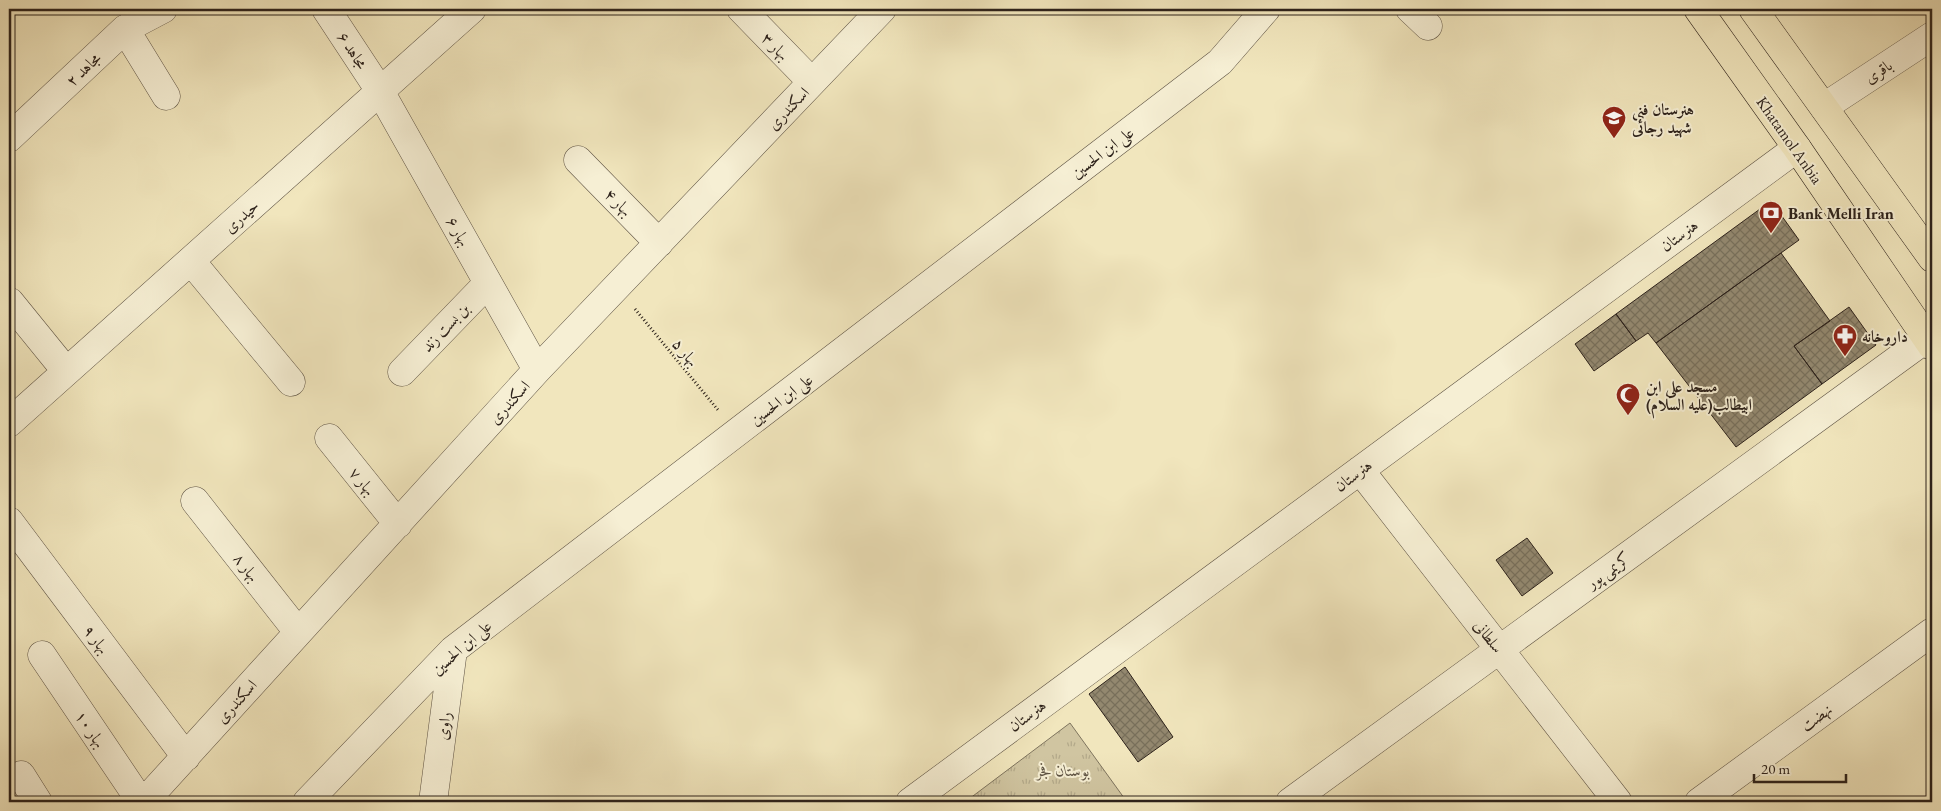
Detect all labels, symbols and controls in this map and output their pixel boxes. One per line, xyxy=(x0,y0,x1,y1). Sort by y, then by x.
street label: مجاهد ۶ xyxy=(333,27,373,73)
street label: بهار ۳ xyxy=(757,28,794,65)
street label: مجاهد ۲ xyxy=(61,48,106,91)
street label: باقری xyxy=(1860,55,1896,88)
street label: اسکندری xyxy=(763,82,814,134)
street label: Khatamol Anbia xyxy=(1752,92,1828,189)
place label: هنرستان فنی شهید رجائی xyxy=(1631,99,1694,138)
school or university icon: هنرستان فنی شهید رجائی xyxy=(1601,105,1627,139)
street label: علی ابن الحسین xyxy=(1067,122,1139,184)
street label: بهار ۴ xyxy=(600,184,637,221)
street label: حیدری xyxy=(219,195,263,238)
bank icon: Bank Melli Iran xyxy=(1758,200,1784,234)
place label: Bank Melli Iran xyxy=(1788,203,1894,224)
street label: بهار ۶ xyxy=(442,213,475,250)
street label: هنرستان xyxy=(1656,215,1702,256)
street label: بن بست زند xyxy=(417,298,474,356)
pharmacy icon: داروخانه xyxy=(1832,323,1858,357)
place label: داروخانه xyxy=(1862,326,1908,347)
street label: بهار ۵ xyxy=(668,334,704,371)
street label: علی ابن الحسین xyxy=(746,369,818,431)
street label: اسکندری xyxy=(484,376,535,429)
place label: مسجد علی ابن ابیطالب(علیه السلام) xyxy=(1646,376,1752,419)
mosque icon: مسجد علی ابن ابیطالب(علیه السلام) xyxy=(1615,382,1641,416)
street label: هنرستان xyxy=(1330,455,1376,496)
street label: بهار ۷ xyxy=(345,463,381,500)
street label: کریمی پور xyxy=(1581,547,1635,595)
street label: بهار ۸ xyxy=(229,549,264,586)
street label: علی ابن الحسین xyxy=(427,615,497,680)
street label: سلطانی xyxy=(1469,615,1508,657)
street label: بهار ۹ xyxy=(79,621,114,658)
street label: اسکندری xyxy=(211,675,262,728)
street label: هنرستان xyxy=(1004,695,1050,736)
street label: نهضت xyxy=(1796,699,1836,736)
street label: بهار ۱۰ xyxy=(71,707,111,752)
street label: راوی xyxy=(431,711,456,741)
scale bar xyxy=(1754,751,1846,783)
text: 20 m xyxy=(1761,759,1790,778)
park label: بوستان فجر xyxy=(1035,760,1090,781)

